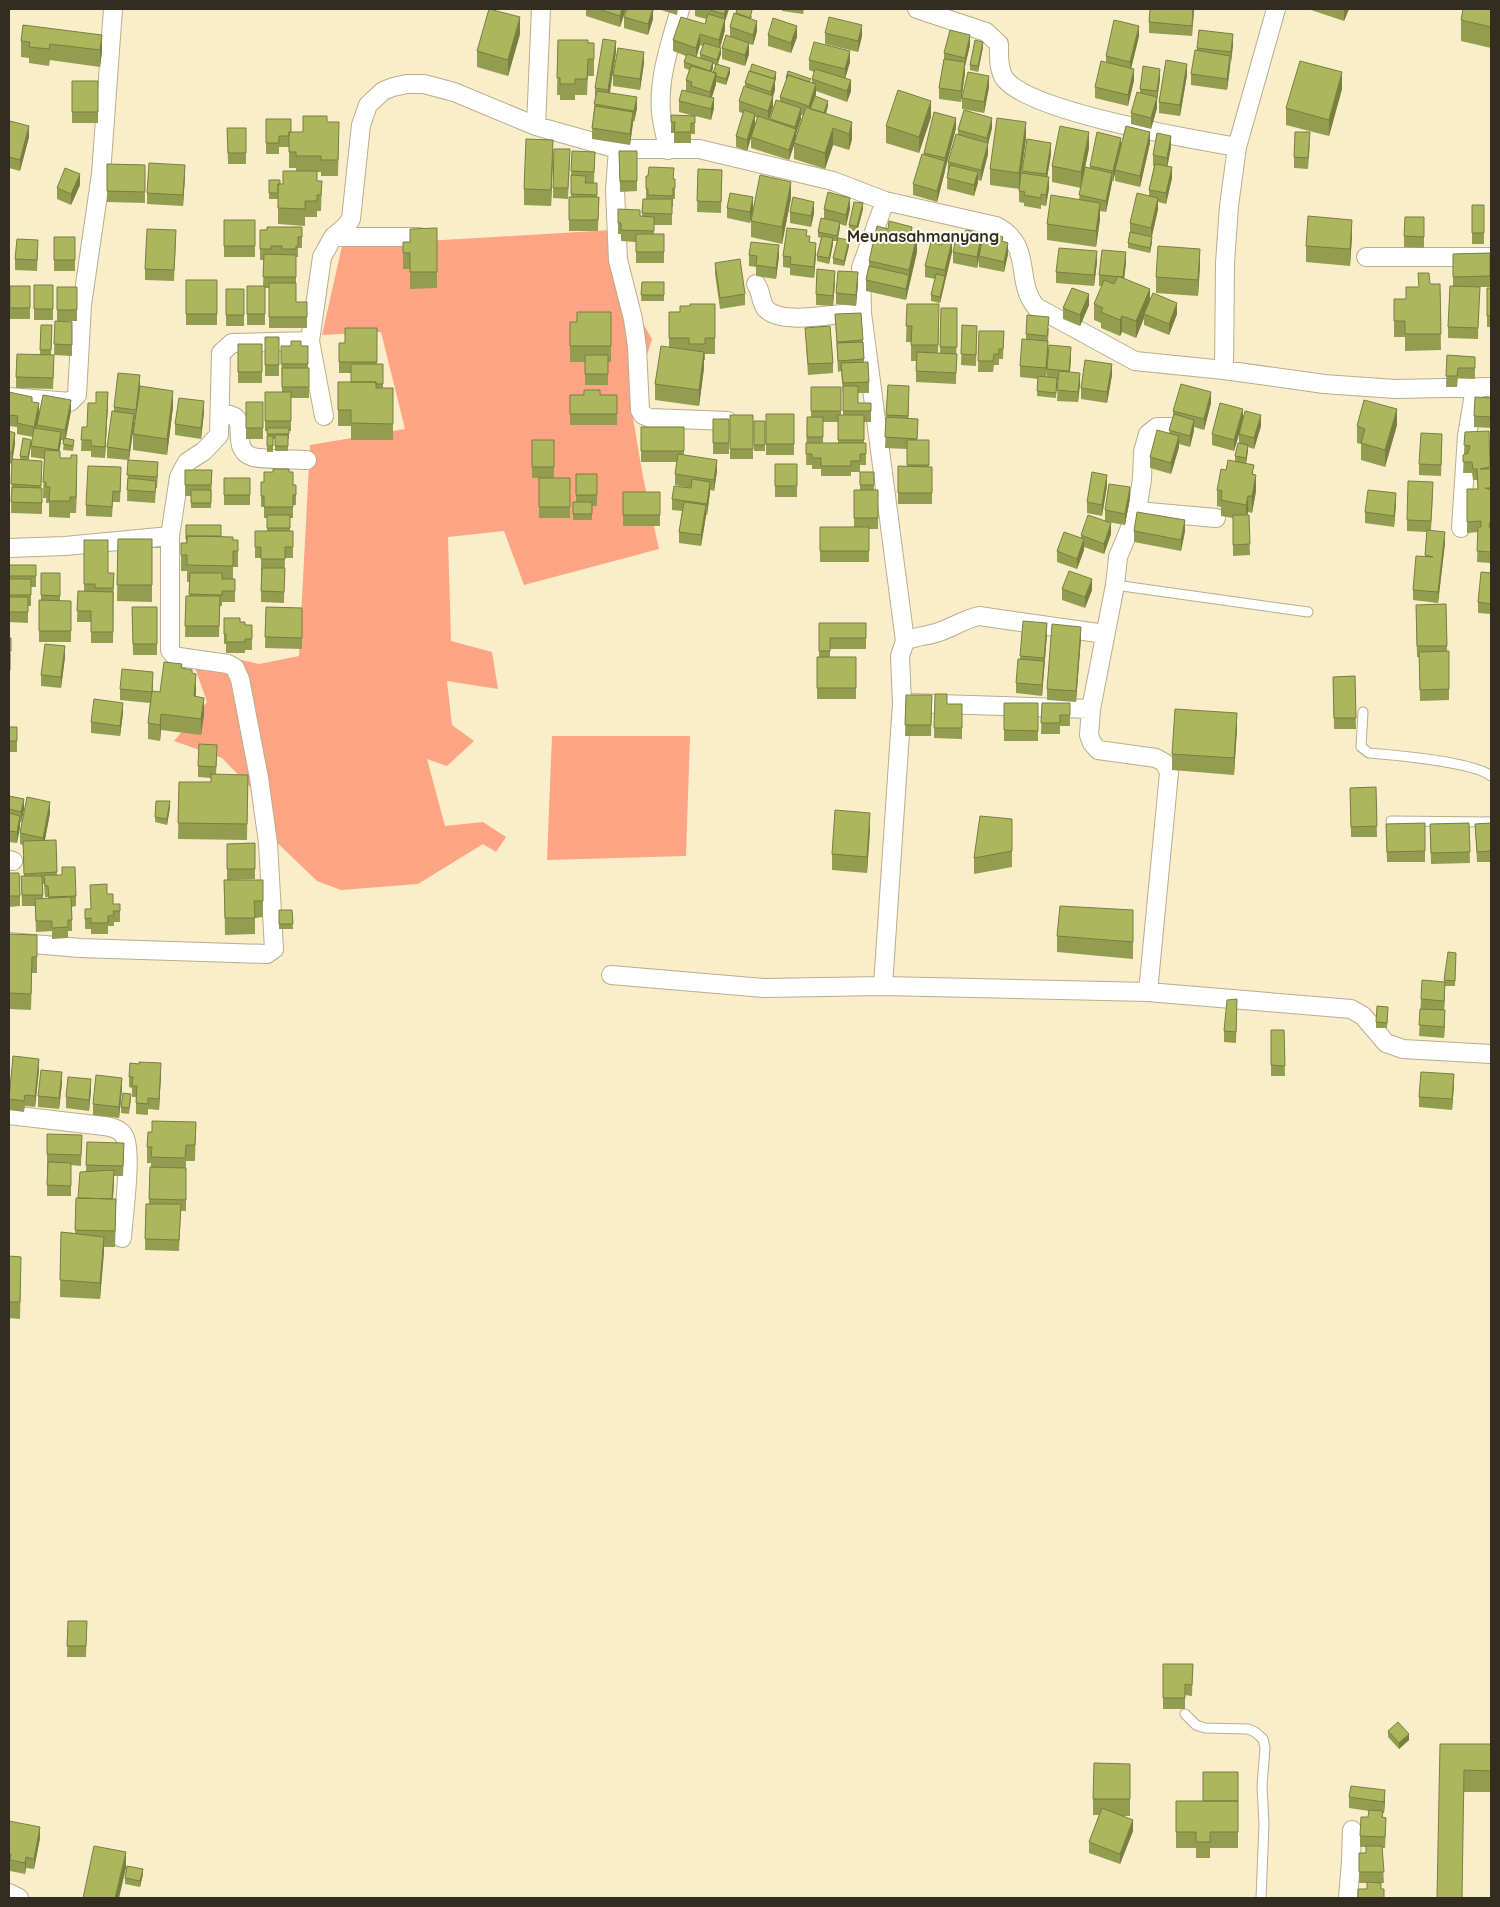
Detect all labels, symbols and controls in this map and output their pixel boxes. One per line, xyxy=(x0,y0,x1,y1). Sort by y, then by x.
district label: Meunasahmanyang xyxy=(847,226,999,246)

